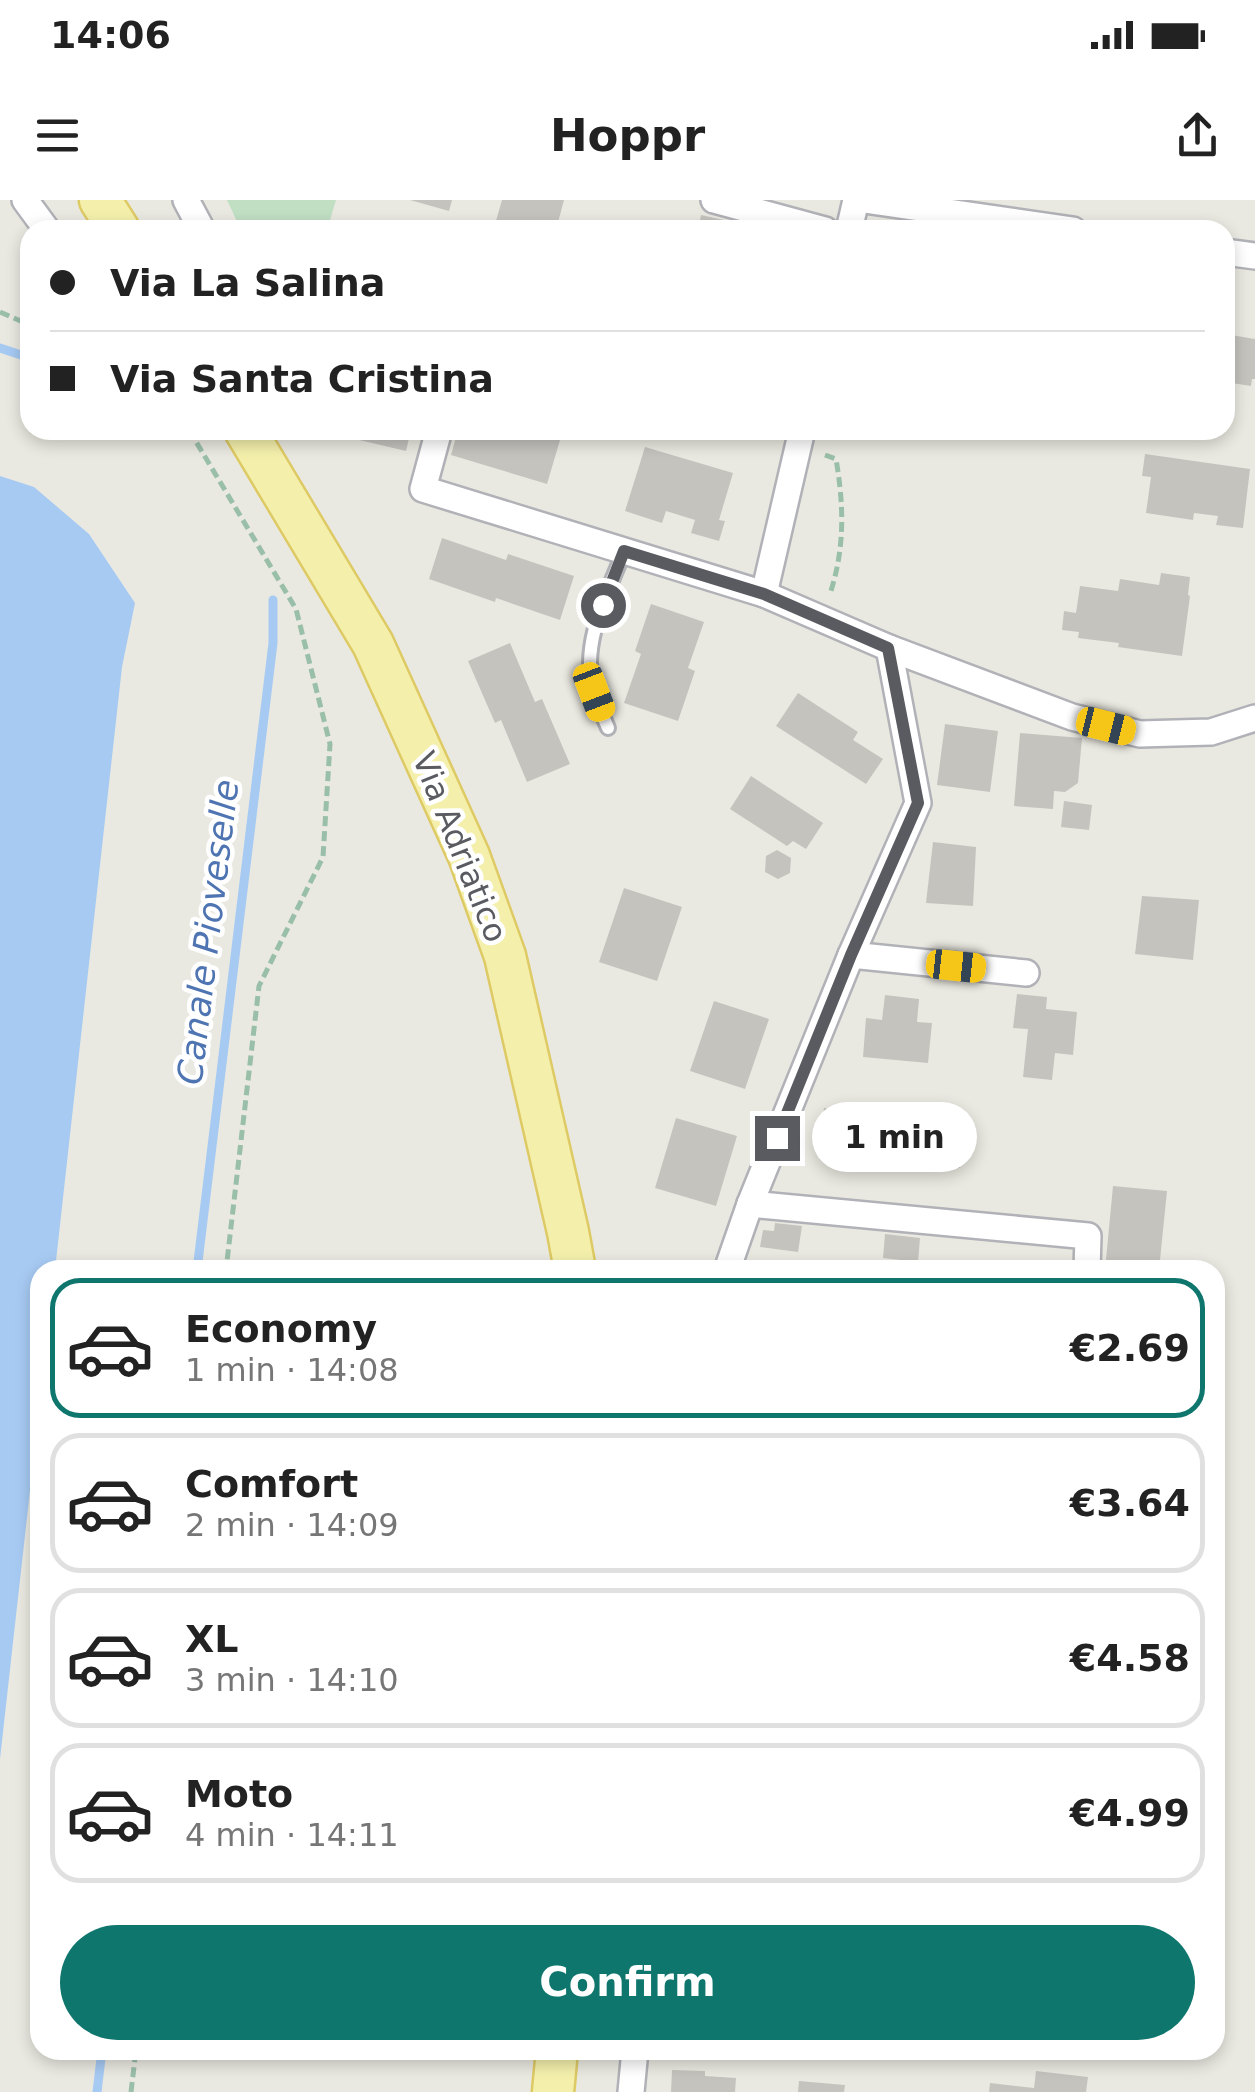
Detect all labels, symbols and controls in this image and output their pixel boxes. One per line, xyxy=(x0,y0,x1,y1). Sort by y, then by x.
text: 14:06 xyxy=(50,13,171,57)
icon: menu xyxy=(30,108,85,163)
icon: share xyxy=(1170,108,1225,163)
text: Hoppr xyxy=(550,109,705,162)
text: Via La Salina xyxy=(110,261,385,305)
text: Via Santa Cristina xyxy=(110,357,494,401)
route start xyxy=(581,583,626,628)
car xyxy=(569,659,619,725)
car xyxy=(1073,704,1139,748)
street label: Via Adriatico xyxy=(405,746,515,948)
water label: Canale Pioveselle xyxy=(169,777,247,1087)
car xyxy=(925,948,987,984)
callout: 1 min xyxy=(812,1103,977,1173)
route end xyxy=(755,1116,800,1161)
text: 1 min xyxy=(844,1118,945,1156)
icon: car xyxy=(65,1303,155,1393)
text: Economy xyxy=(185,1307,377,1351)
text: €2.69 xyxy=(1070,1326,1190,1370)
text: 1 min · 14:08 xyxy=(185,1351,399,1389)
icon: car xyxy=(65,1458,155,1548)
text: Comfort xyxy=(185,1462,358,1506)
text: €3.64 xyxy=(1070,1481,1190,1525)
text: 2 min · 14:09 xyxy=(185,1506,399,1544)
icon: car xyxy=(65,1613,155,1703)
text: XL xyxy=(185,1617,239,1661)
text: €4.58 xyxy=(1070,1636,1190,1680)
text: 3 min · 14:10 xyxy=(185,1661,399,1699)
icon: car xyxy=(65,1768,155,1858)
text: Moto xyxy=(185,1772,293,1816)
text: €4.99 xyxy=(1070,1791,1190,1835)
text: 4 min · 14:11 xyxy=(185,1816,399,1854)
button: Confirm xyxy=(60,1925,1195,2040)

